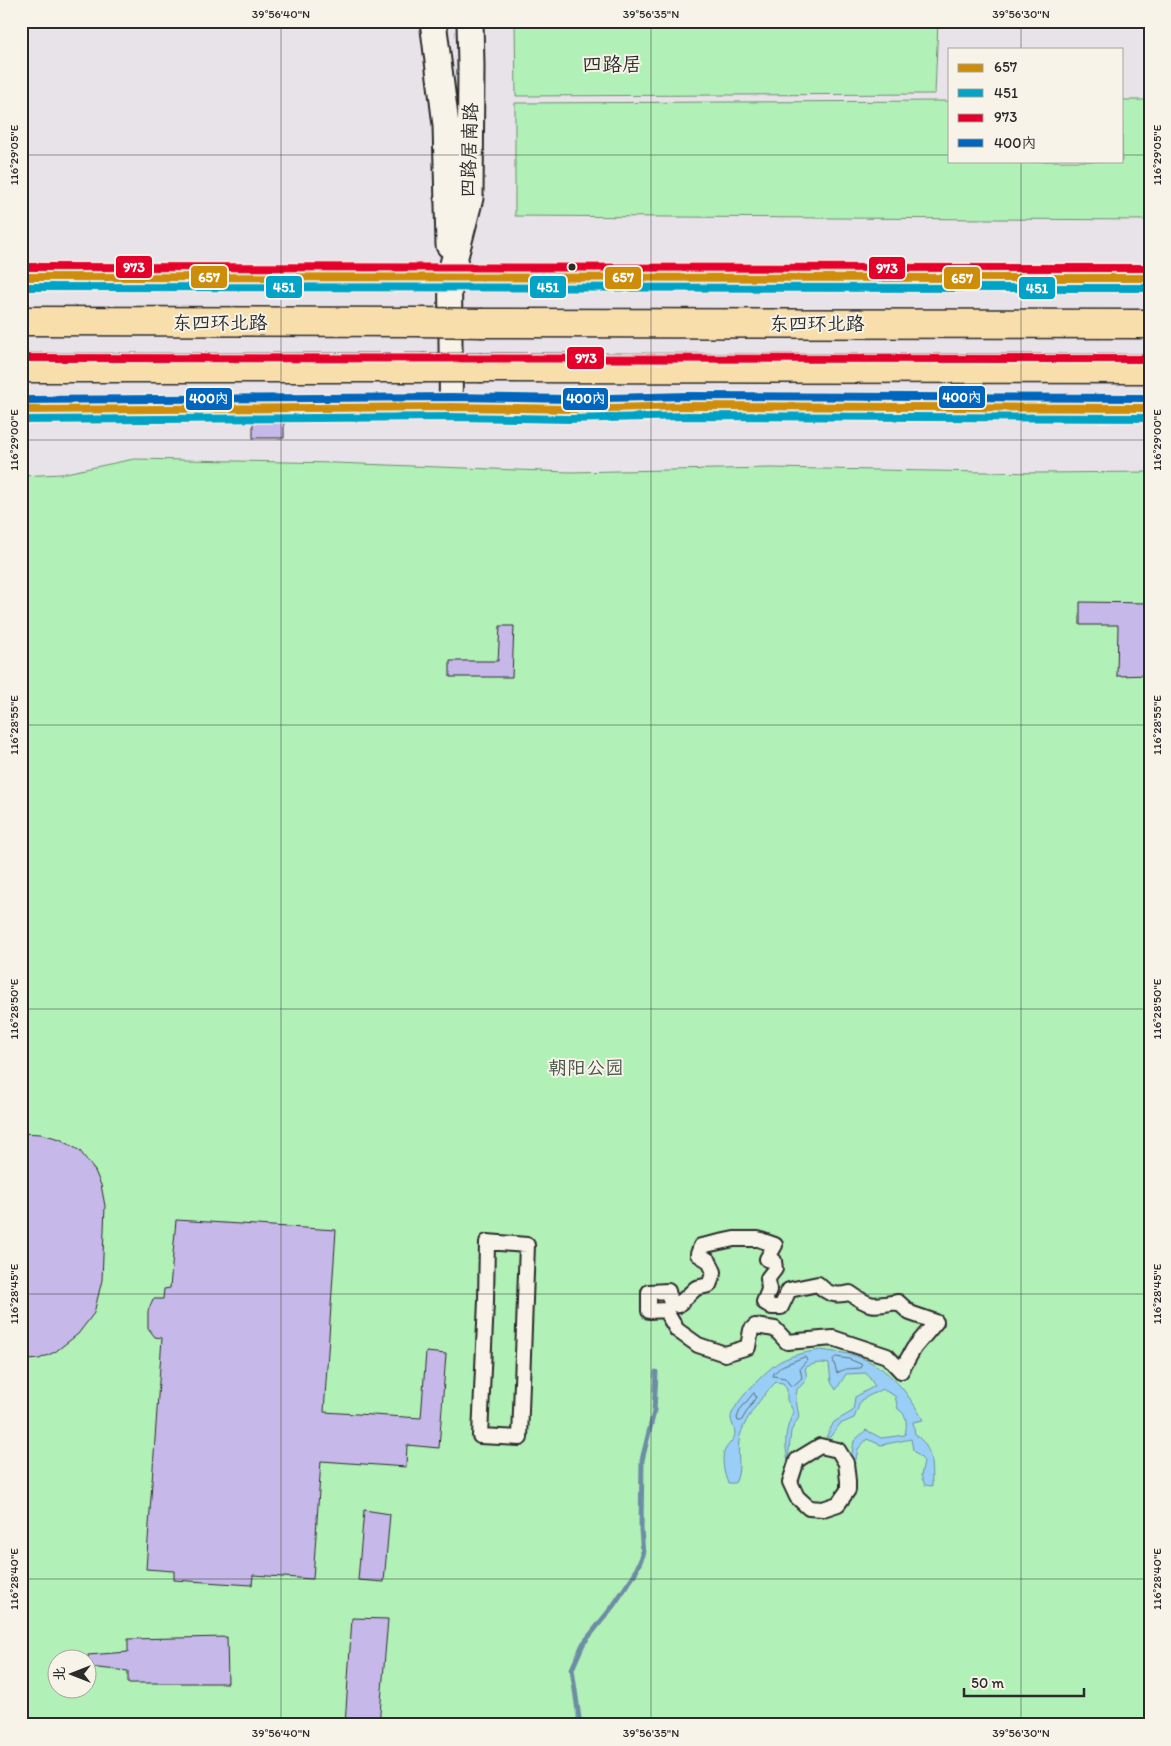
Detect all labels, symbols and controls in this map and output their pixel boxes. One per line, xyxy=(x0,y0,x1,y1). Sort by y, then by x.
text: 39°56'40"N xyxy=(252,7,310,21)
text: 39°56'35"N xyxy=(623,7,679,21)
text: 39°56'30"N xyxy=(992,7,1050,21)
legend xyxy=(948,48,1124,162)
district label: 四路居 xyxy=(582,52,642,76)
text: 657 xyxy=(994,58,1018,76)
text: 451 xyxy=(994,84,1018,102)
street label: 四路居南路 xyxy=(456,102,482,198)
text: 973 xyxy=(994,108,1017,126)
text: 116°29'05"E xyxy=(7,124,21,185)
text: 116°29'05"E xyxy=(1150,124,1164,185)
text: 400内 xyxy=(994,134,1037,152)
line badge: 973 xyxy=(115,255,153,279)
line badge: 973 xyxy=(868,256,906,280)
text: 973 xyxy=(123,259,145,276)
text: 973 xyxy=(876,260,898,277)
unlabelled marker xyxy=(567,262,577,272)
line badge: 657 xyxy=(190,265,228,289)
line badge: 657 xyxy=(604,266,642,290)
line badge: 657 xyxy=(943,266,981,290)
text: 657 xyxy=(198,269,220,286)
text: 657 xyxy=(612,269,634,286)
text: 657 xyxy=(951,270,973,287)
line badge: 451 xyxy=(265,275,303,299)
line badge: 451 xyxy=(529,275,567,299)
line badge: 451 xyxy=(1018,276,1056,300)
text: 451 xyxy=(273,279,296,296)
text: 451 xyxy=(537,279,560,296)
text: 451 xyxy=(1026,280,1049,297)
street label: 东四环北路 xyxy=(172,311,268,334)
street label: 东四环北路 xyxy=(769,312,865,335)
line badge: 973 xyxy=(566,346,605,370)
text: 973 xyxy=(575,350,597,367)
line badge: 400内 xyxy=(938,385,986,409)
line badge: 400内 xyxy=(185,387,233,411)
line badge: 400内 xyxy=(562,387,609,411)
text: 400内 xyxy=(942,389,982,406)
text: 400内 xyxy=(189,390,229,407)
text: 400内 xyxy=(566,390,606,407)
text: 116°29'00"E xyxy=(7,409,21,471)
text: 116°29'00"E xyxy=(1150,409,1164,471)
text: 116°28'55"E xyxy=(7,695,21,755)
text: 116°28'55"E xyxy=(1150,695,1164,755)
text: 116°28'50"E xyxy=(7,978,21,1039)
text: 116°28'50"E xyxy=(1150,978,1164,1039)
park label: 朝阳公园 xyxy=(548,1056,624,1079)
text: 116°28'45"E xyxy=(7,1263,21,1324)
text: 116°28'45"E xyxy=(1150,1263,1164,1324)
text: 116°28'40"E xyxy=(7,1548,21,1610)
text: 116°28'40"E xyxy=(1150,1548,1164,1610)
north arrow xyxy=(48,1648,98,1698)
scale bar xyxy=(964,1666,1084,1698)
text: 北 xyxy=(51,1667,68,1681)
text: 50 m xyxy=(971,1674,1004,1692)
text: 39°56'40"N xyxy=(252,1726,310,1740)
text: 39°56'35"N xyxy=(623,1726,679,1740)
text: 39°56'30"N xyxy=(992,1726,1050,1740)

